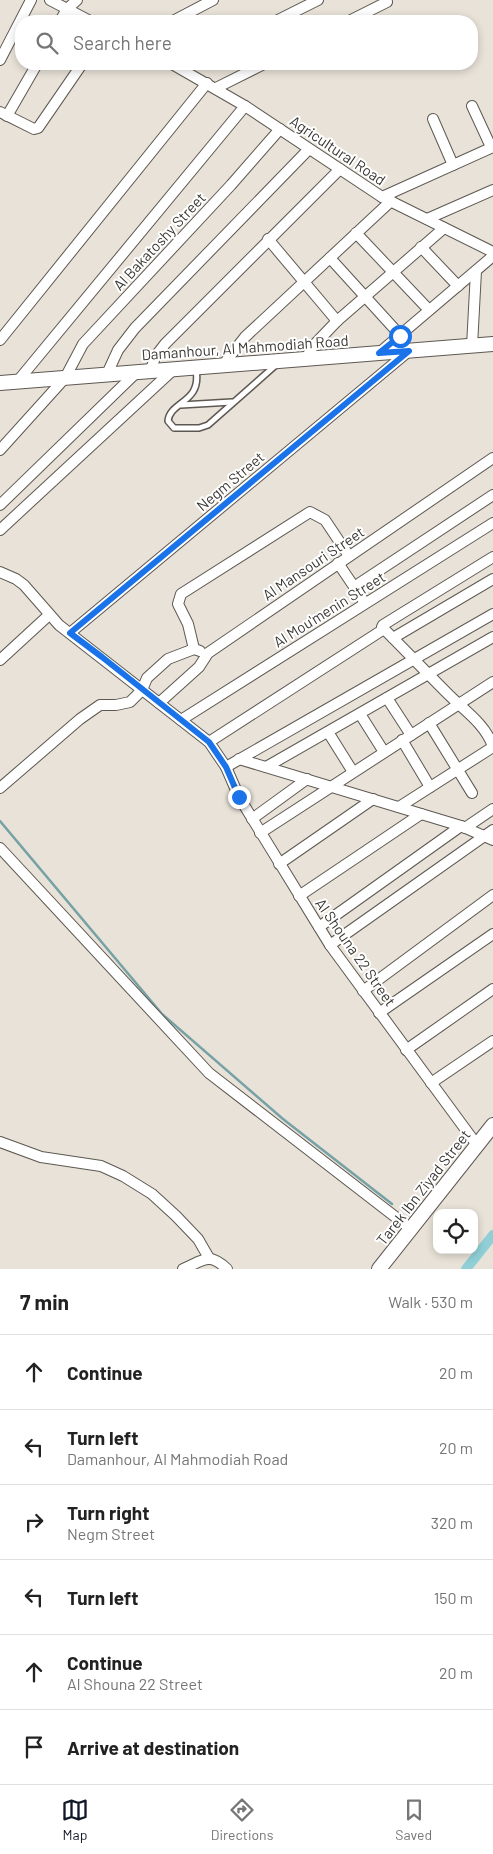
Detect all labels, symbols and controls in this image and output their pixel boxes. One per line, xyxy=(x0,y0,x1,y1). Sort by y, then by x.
search box xyxy=(15,15,478,70)
icon: search xyxy=(33,29,61,57)
text: Search here xyxy=(73,31,172,54)
street label: Agricultural Road xyxy=(287,111,389,189)
street label: Al Bakatoshy Street xyxy=(109,188,209,294)
route start xyxy=(389,325,412,348)
street label: Damanhour, Al Mahmodiah Road xyxy=(141,331,349,363)
street label: Negm Street xyxy=(193,448,267,514)
street label: Al Mansouri Street xyxy=(259,522,367,604)
street label: Al Mou'menin Street xyxy=(270,567,388,651)
route end xyxy=(228,786,251,809)
street label: Al Shouna 22 Street xyxy=(312,895,400,1009)
street label: Tarek Ibn Ziyad Street xyxy=(372,1126,474,1248)
map controls xyxy=(433,1209,478,1254)
button: locate xyxy=(433,1209,478,1254)
text: 7 min xyxy=(20,1289,69,1314)
text: Walk · 530 m xyxy=(388,1292,473,1311)
icon: ahead xyxy=(20,1358,48,1386)
text: Continue xyxy=(67,1361,143,1384)
text: 20 m xyxy=(439,1363,473,1382)
text: Turn left xyxy=(67,1426,138,1449)
icon: left xyxy=(20,1433,48,1461)
text: 20 m xyxy=(439,1438,473,1457)
text: Damanhour, Al Mahmodiah Road xyxy=(67,1449,288,1468)
text: Turn right xyxy=(67,1501,149,1524)
icon: right xyxy=(20,1508,48,1536)
text: 320 m xyxy=(431,1513,473,1532)
text: Negm Street xyxy=(67,1524,155,1543)
icon: left xyxy=(20,1583,48,1611)
text: Turn left xyxy=(67,1586,138,1609)
text: 150 m xyxy=(434,1588,473,1607)
text: Continue xyxy=(67,1651,143,1674)
icon: ahead xyxy=(20,1658,48,1686)
text: 20 m xyxy=(439,1663,473,1682)
text: Al Shouna 22 Street xyxy=(67,1674,203,1693)
icon: arrive xyxy=(20,1733,48,1761)
text: Arrive at destination xyxy=(67,1736,239,1759)
tab: Map xyxy=(61,1796,89,1843)
tab: Directions xyxy=(211,1796,273,1843)
tab: Saved xyxy=(395,1796,432,1843)

